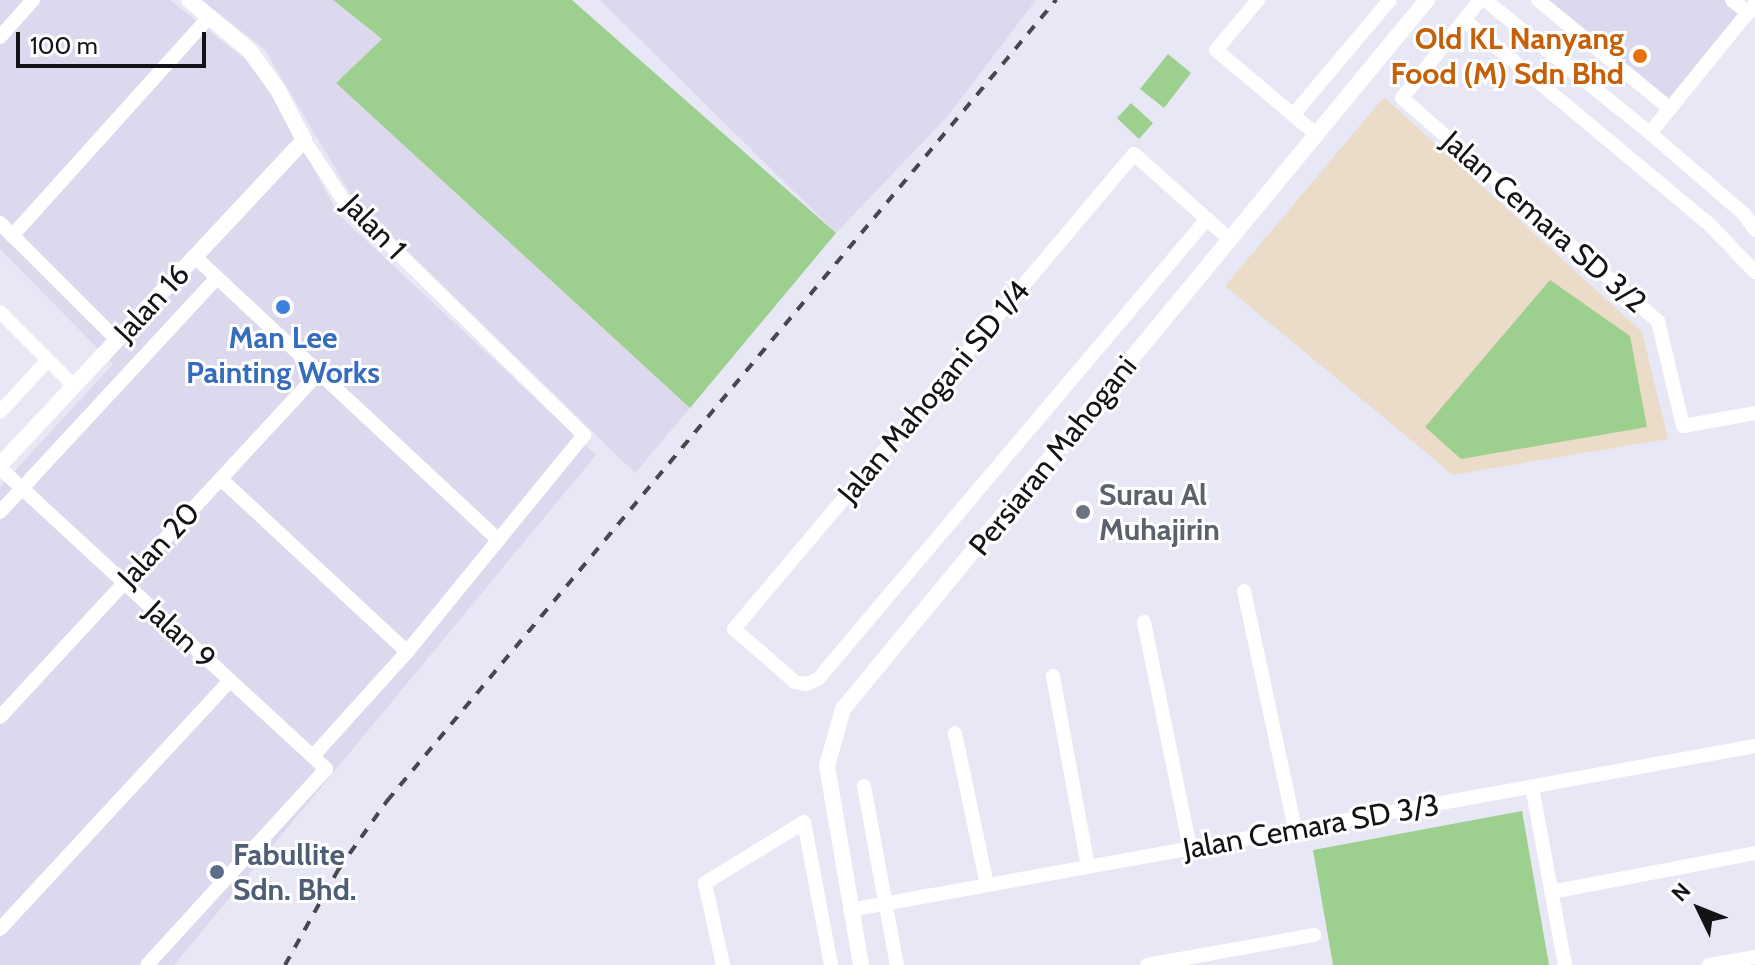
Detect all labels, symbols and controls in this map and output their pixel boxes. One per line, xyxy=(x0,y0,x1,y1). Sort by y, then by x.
scale bar xyxy=(20,16,210,66)
place label: Old KL Nanyang Food (M) Sdn Bhd xyxy=(1391,21,1624,92)
text: 100 m xyxy=(30,31,98,60)
marker: Old KL Nanyang Food (M) Sdn Bhd xyxy=(1631,47,1649,65)
street label: Jalan Cemara SD 3/2 xyxy=(1434,123,1654,321)
street label: Jalan 1 xyxy=(334,187,414,267)
street label: Jalan 16 xyxy=(107,257,197,349)
street label: Jalan Mahogani SD 1/4 xyxy=(831,274,1037,510)
marker: Man Lee Painting Works xyxy=(274,298,292,316)
place label: Man Lee Painting Works xyxy=(186,320,380,390)
street label: Persiaran Mahogani xyxy=(962,349,1144,563)
place label: Surau Al Muhajirin xyxy=(1099,477,1220,548)
street label: Jalan 20 xyxy=(111,495,207,595)
marker: Surau Al Muhajirin xyxy=(1074,503,1092,521)
street label: Jalan 9 xyxy=(137,593,223,677)
street label: Jalan Cemara SD 3/3 xyxy=(1180,787,1442,867)
place label: Fabullite Sdn. Bhd. xyxy=(233,837,356,908)
marker: Fabullite Sdn. Bhd. xyxy=(208,863,226,881)
north arrow xyxy=(1659,869,1739,949)
text: N xyxy=(1666,877,1696,907)

